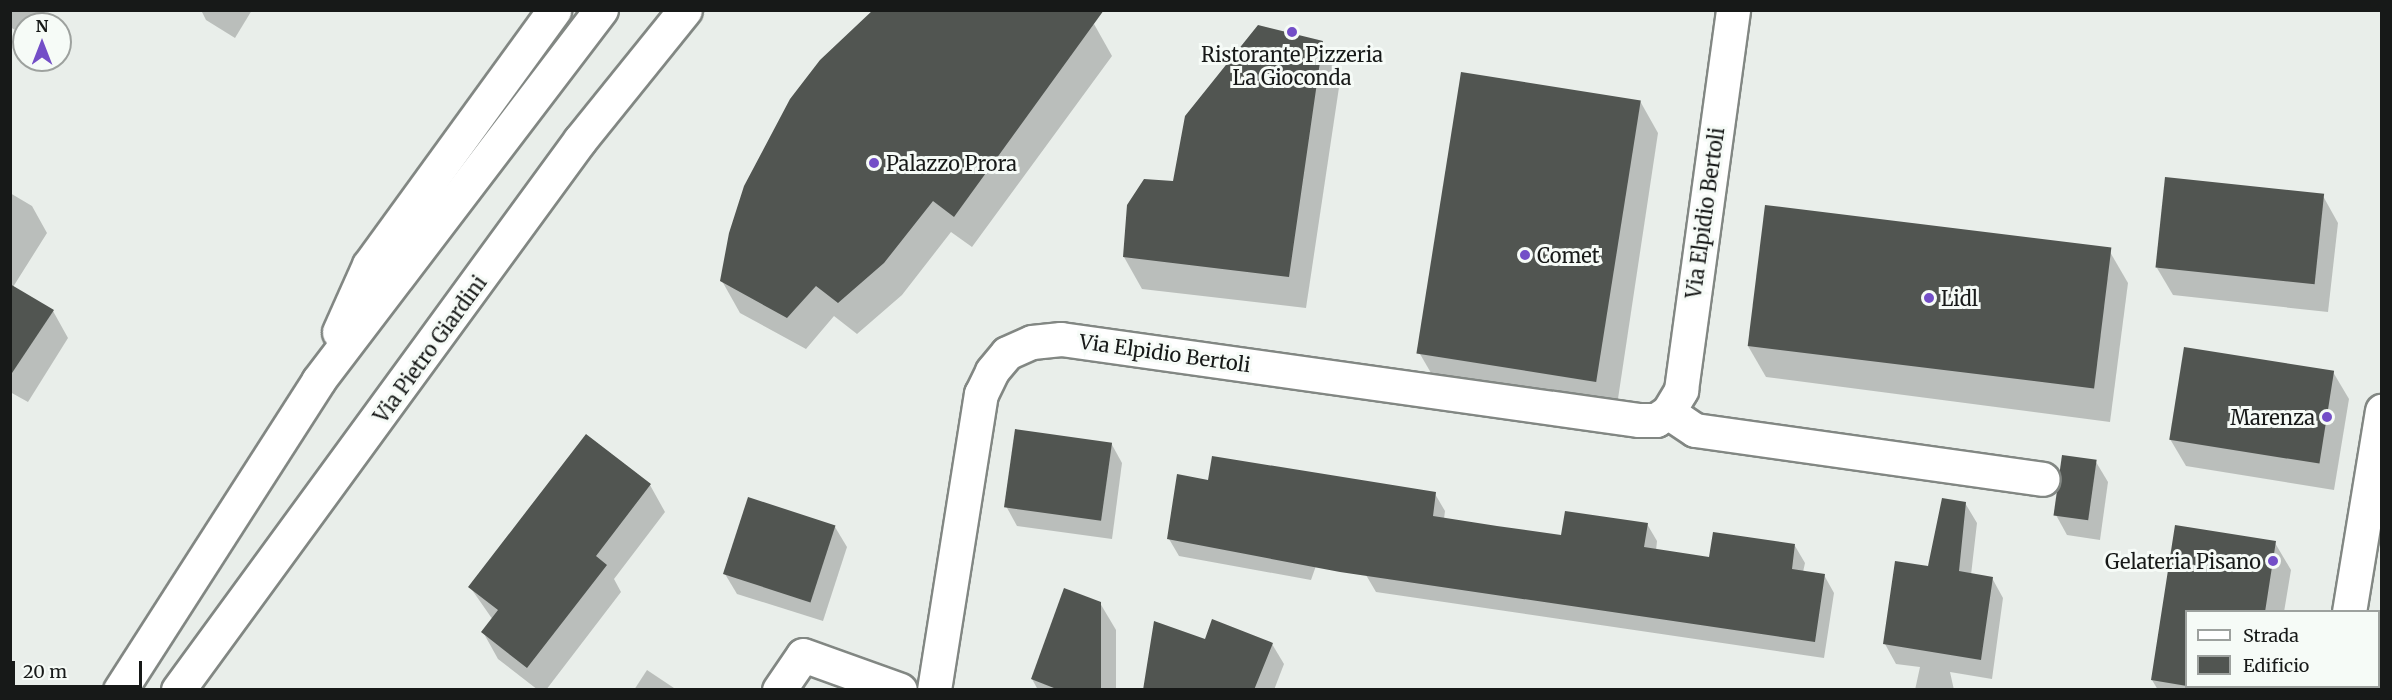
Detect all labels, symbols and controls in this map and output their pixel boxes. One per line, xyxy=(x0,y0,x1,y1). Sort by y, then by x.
north arrow xyxy=(12,12,72,72)
text: N xyxy=(36,16,48,36)
marker: Ristorante Pizzeria La Gioconda xyxy=(1285,25,1299,39)
place label: Ristorante Pizzeria La Gioconda xyxy=(1201,42,1383,89)
street label: Via Elpidio Bertoli xyxy=(1681,126,1729,300)
place label: Palazzo Prora xyxy=(886,151,1017,175)
marker: Palazzo Prora xyxy=(867,156,881,170)
place label: Comet xyxy=(1537,243,1600,267)
marker: Comet xyxy=(1518,248,1532,262)
street label: Via Pietro Giardini xyxy=(369,271,491,427)
place label: Lidl xyxy=(1941,286,1978,310)
marker: Lidl xyxy=(1922,291,1936,305)
street label: Via Elpidio Bertoli xyxy=(1078,329,1252,377)
place label: Marenza xyxy=(2230,405,2315,429)
marker: Marenza xyxy=(2320,410,2334,424)
place label: Gelateria Pisano xyxy=(2105,549,2261,573)
marker: Gelateria Pisano xyxy=(2266,554,2280,568)
legend xyxy=(2185,610,2380,688)
text: Strada xyxy=(2243,624,2299,647)
scale bar xyxy=(15,649,146,687)
text: Edificio xyxy=(2243,654,2309,677)
text: 20 m xyxy=(23,660,67,683)

